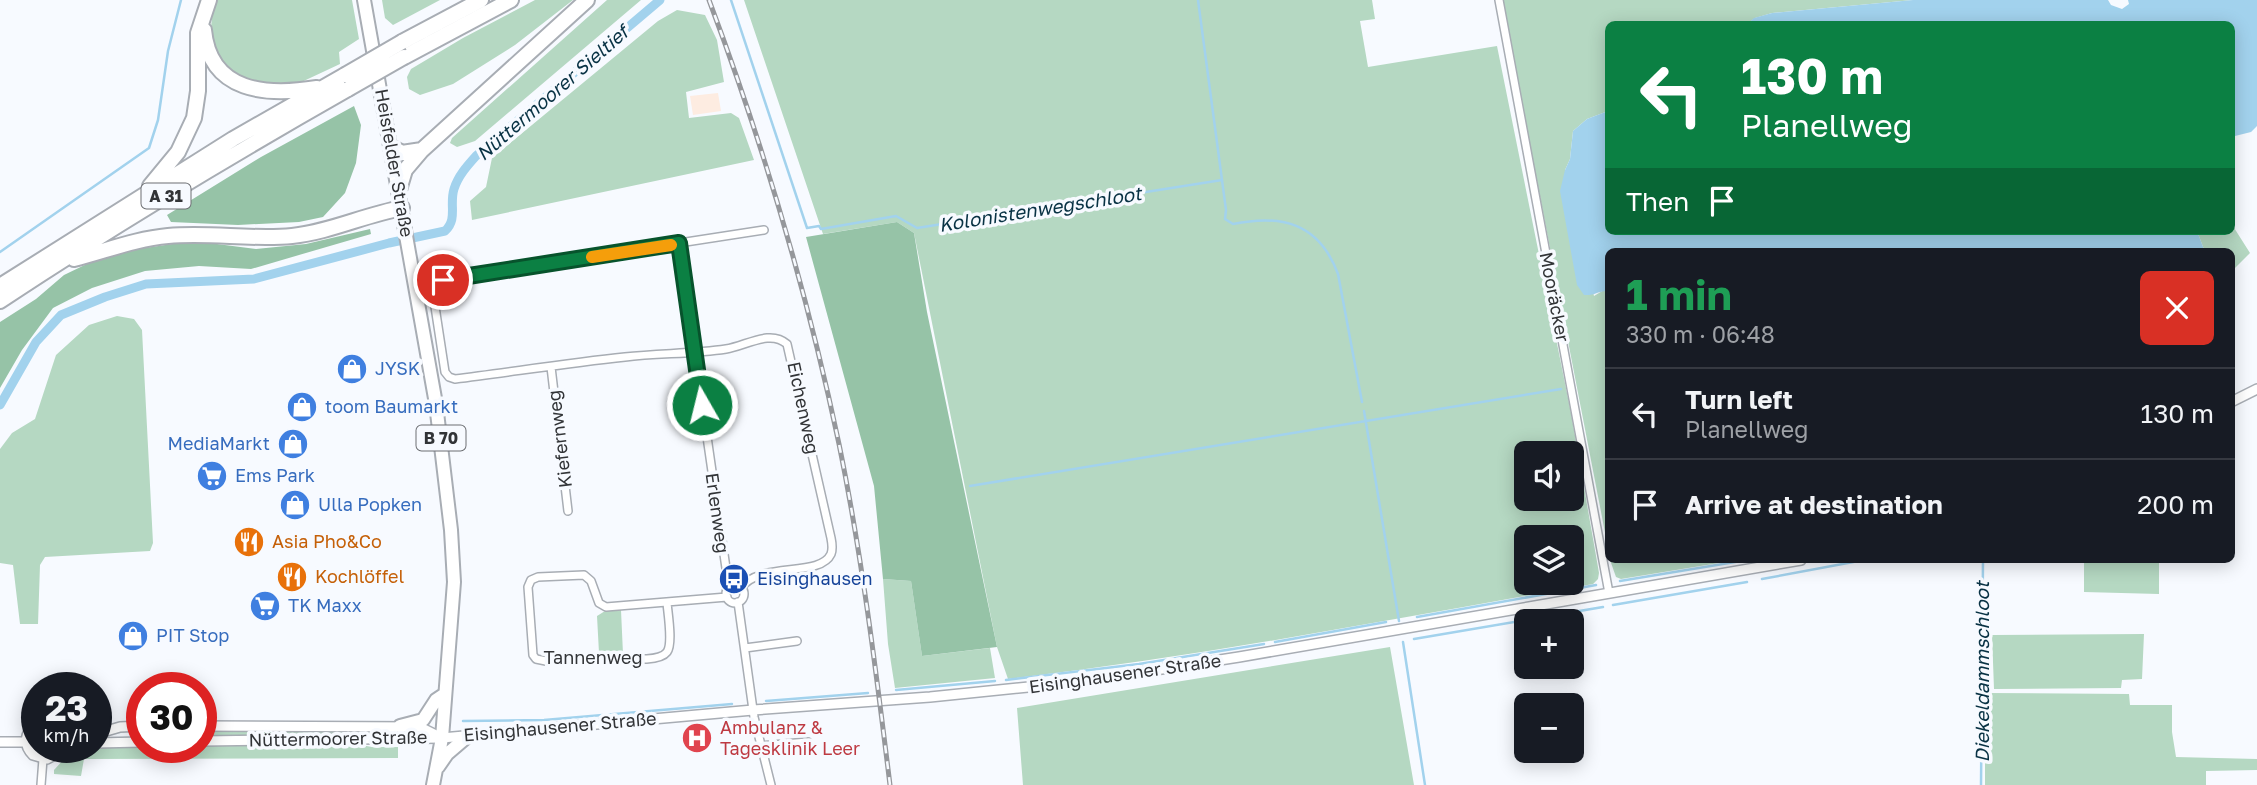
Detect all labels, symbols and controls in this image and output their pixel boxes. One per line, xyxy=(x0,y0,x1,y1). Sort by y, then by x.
water label: Nüttermoorer Sieltief xyxy=(471,18,635,165)
text: 130 m xyxy=(1741,46,1883,105)
icon: left xyxy=(1626,49,1717,140)
street label: Heisfelder Straße xyxy=(371,87,419,239)
text: Planellweg xyxy=(1741,106,1913,144)
water label: Kolonistenwegschloot xyxy=(937,181,1145,236)
icon: arrive xyxy=(1703,182,1741,220)
road number: A 31 xyxy=(142,184,190,208)
text: Then xyxy=(1626,186,1689,217)
pin xyxy=(413,250,473,310)
street label: Mooräcker xyxy=(1535,250,1574,344)
icon: arrive xyxy=(424,261,462,299)
text: 1 min xyxy=(1626,269,1732,319)
button: close xyxy=(2140,271,2214,345)
text: 330 m · 06:48 xyxy=(1626,320,1775,348)
shop icon: JYSK xyxy=(335,352,369,386)
place label: JYSK xyxy=(375,357,420,379)
street label: Eichenweg xyxy=(783,360,825,456)
position arrow xyxy=(665,368,739,442)
text: Turn left xyxy=(1685,384,1793,415)
street label: Kiefernweg xyxy=(542,389,576,489)
shop icon: toom Baumarkt xyxy=(285,390,319,424)
place label: toom Baumarkt xyxy=(325,395,458,417)
icon: left xyxy=(1626,395,1664,433)
text: 130 m xyxy=(2141,398,2214,429)
text: Planellweg xyxy=(1685,415,1808,443)
road number: B 70 xyxy=(416,426,466,450)
shop icon: MediaMarkt xyxy=(276,427,310,461)
place label: MediaMarkt xyxy=(168,432,270,454)
map controls xyxy=(1514,441,1584,763)
button: sound xyxy=(1514,441,1584,511)
supermarket icon: Ems Park xyxy=(195,459,229,493)
place label: Ems Park xyxy=(235,464,315,486)
street label: Erlenweg xyxy=(701,471,735,554)
icon: arrive xyxy=(1626,486,1664,524)
shop icon: Ulla Popken xyxy=(278,488,312,522)
text: Arrive at destination xyxy=(1685,489,1943,520)
text: 200 m xyxy=(2137,489,2214,520)
place label: Ulla Popken xyxy=(318,493,422,515)
restaurant icon: Asia Pho&Co xyxy=(232,525,266,559)
button: layers xyxy=(1514,525,1584,595)
place label: Asia Pho&Co xyxy=(272,530,382,552)
restaurant icon: Kochlöffel xyxy=(275,560,309,594)
bus stop icon: Eisinghausen xyxy=(717,562,751,596)
place label: Kochlöffel xyxy=(315,565,405,587)
place label: Eisinghausen xyxy=(757,567,873,589)
water label: Diekeldammschloot xyxy=(1970,579,1993,763)
supermarket icon: TK Maxx xyxy=(248,589,282,623)
place label: TK Maxx xyxy=(288,594,362,616)
button: + xyxy=(1514,609,1584,679)
shop icon: PIT Stop xyxy=(116,619,150,653)
place label: PIT Stop xyxy=(156,624,229,646)
street label: Tannenweg xyxy=(543,646,643,668)
street label: Eisinghausener Straße xyxy=(1027,649,1222,697)
speed limit sign: 30 xyxy=(126,672,217,763)
text: 23 xyxy=(45,687,88,729)
button: − xyxy=(1514,693,1584,763)
street label: Eisinghausener Straße xyxy=(462,707,657,745)
place label: Ambulanz & Tagesklinik Leer xyxy=(720,716,860,759)
hospital icon: Ambulanz & Tagesklinik Leer xyxy=(680,721,714,755)
text: km/h xyxy=(44,724,89,746)
street label: Nüttermoorer Straße xyxy=(248,725,428,751)

